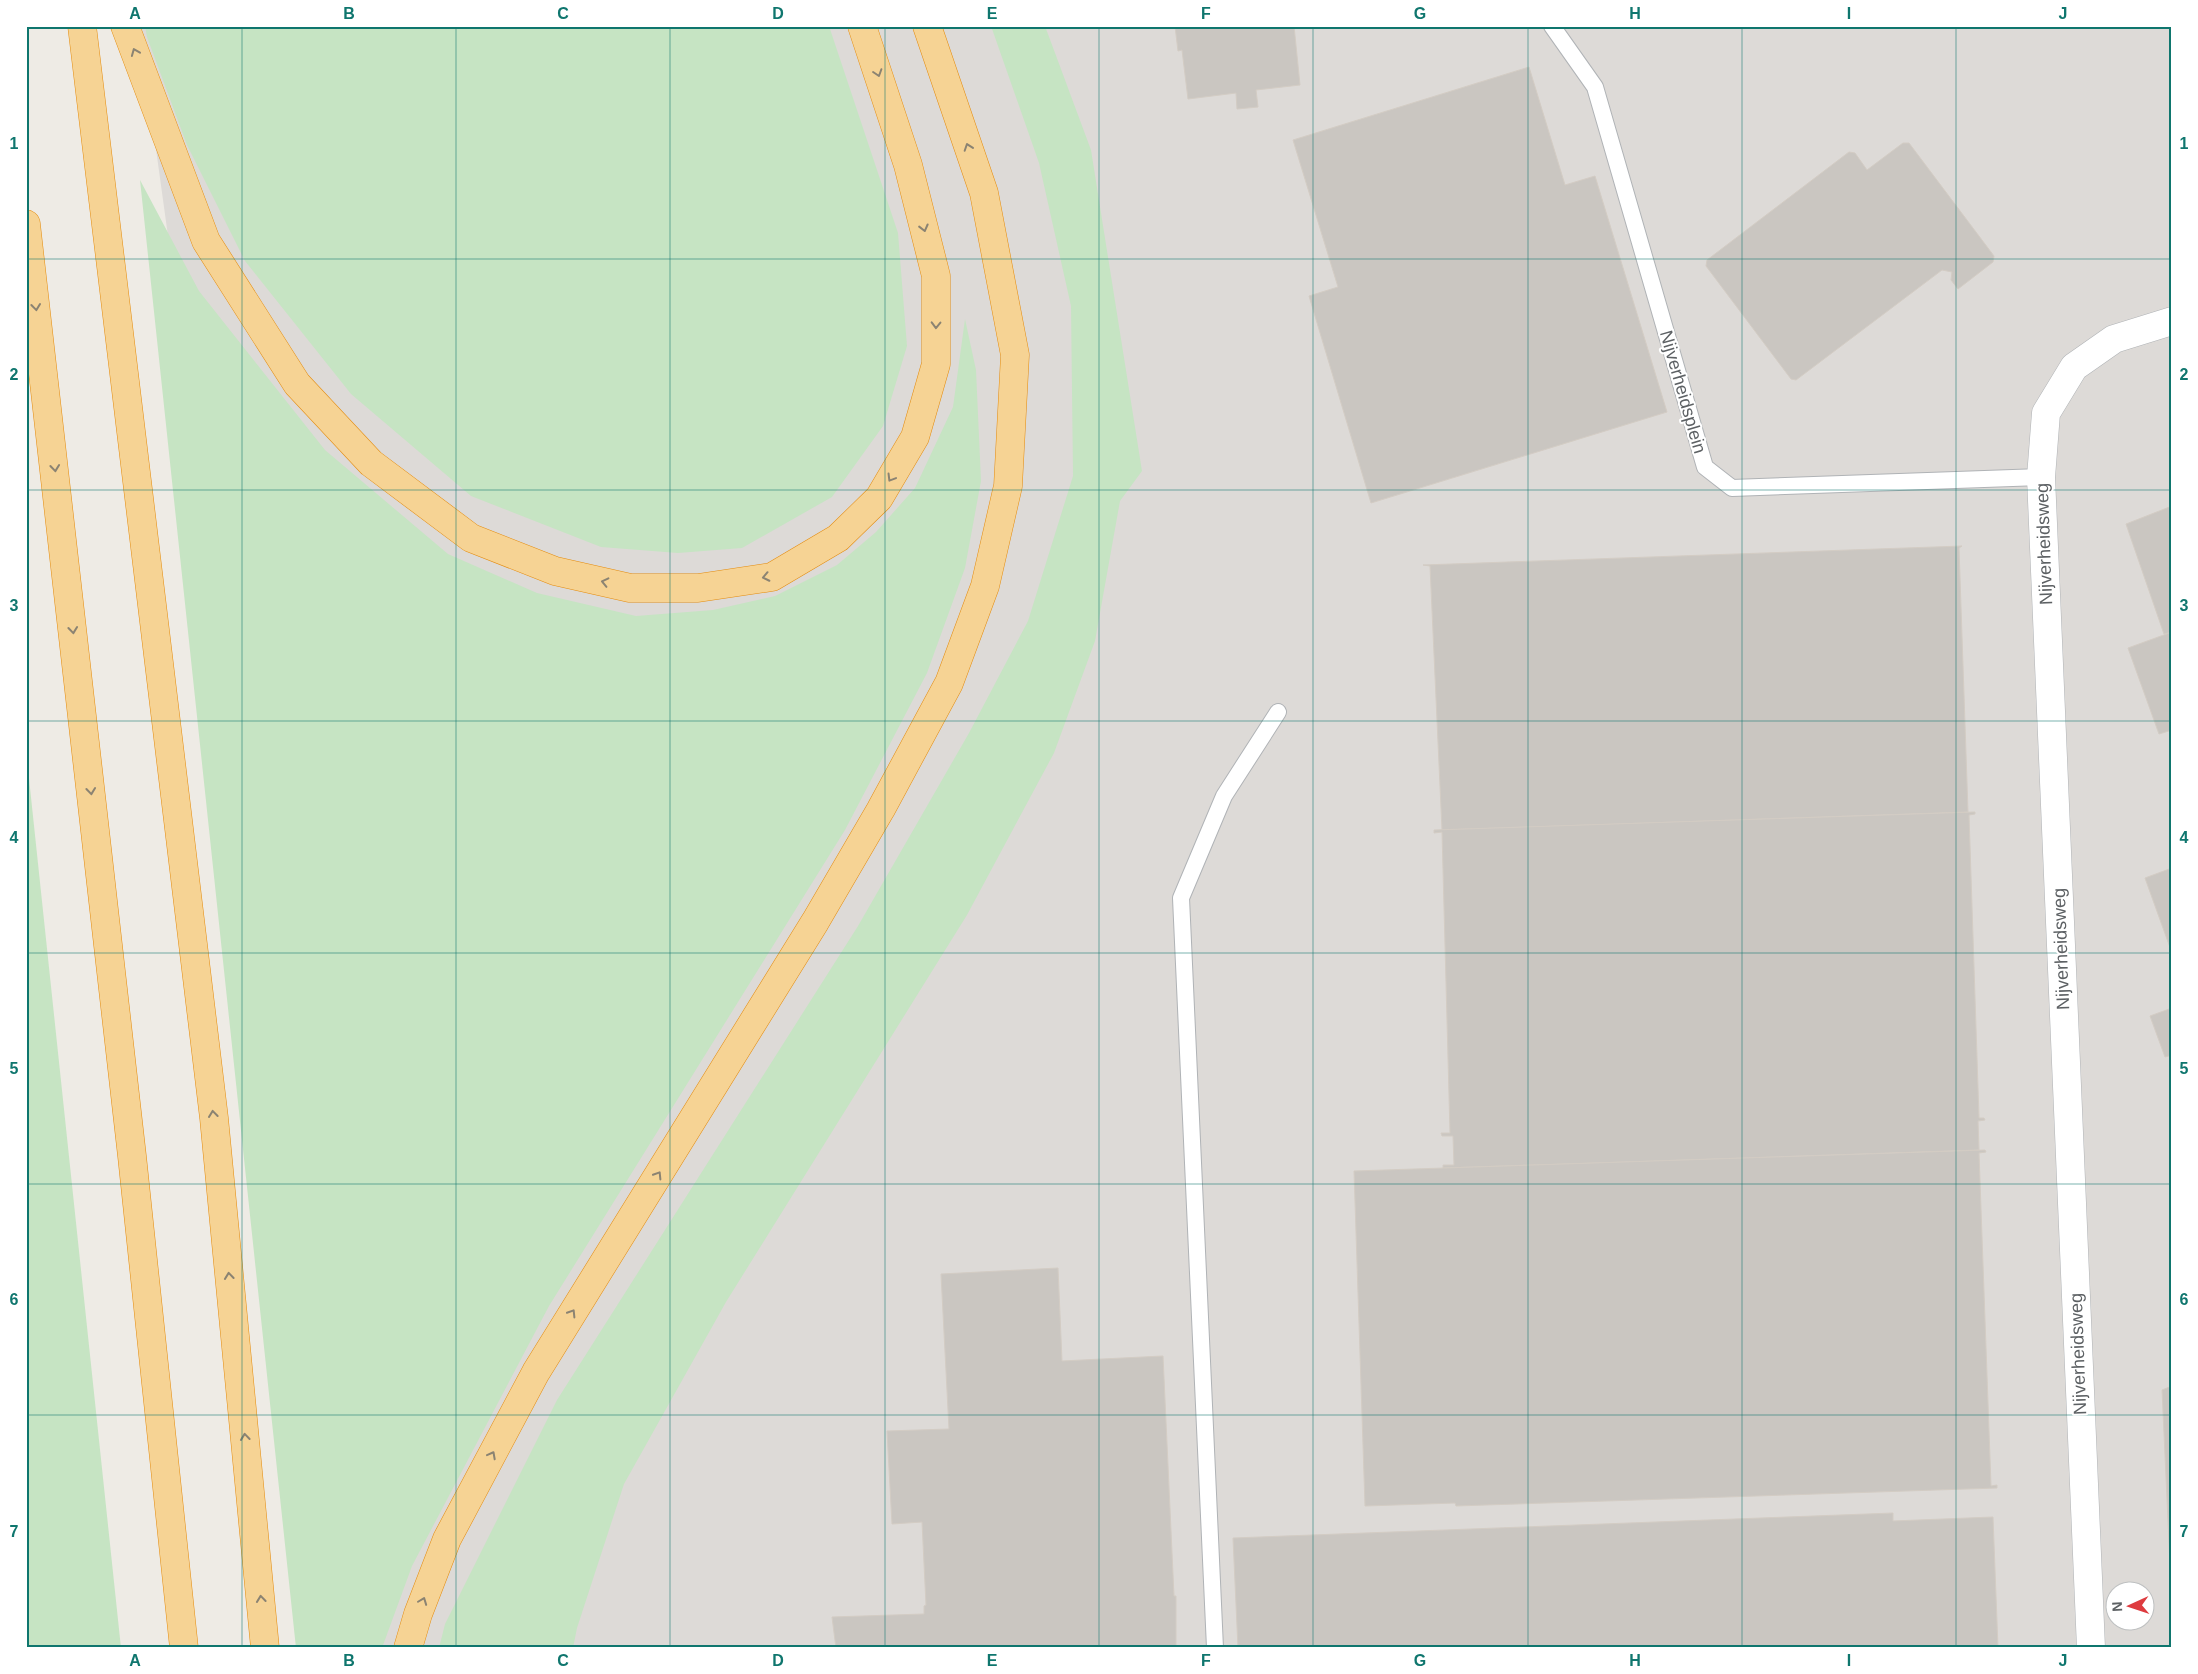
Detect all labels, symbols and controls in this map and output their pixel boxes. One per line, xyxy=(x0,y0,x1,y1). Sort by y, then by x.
text: A xyxy=(129,5,141,22)
text: B xyxy=(343,5,355,22)
text: C xyxy=(557,5,569,22)
text: D xyxy=(772,5,784,22)
text: E xyxy=(987,5,998,22)
text: F xyxy=(1201,5,1211,22)
text: G xyxy=(1414,5,1426,22)
text: H xyxy=(1629,5,1641,22)
text: I xyxy=(1847,5,1851,22)
text: J xyxy=(2059,5,2067,22)
one-way arrow xyxy=(131,49,141,57)
one-way arrow xyxy=(872,68,882,76)
text: 1 xyxy=(10,135,19,152)
text: 1 xyxy=(2180,135,2189,152)
one-way arrow xyxy=(964,144,974,152)
one-way arrow xyxy=(918,224,929,233)
one-way arrow xyxy=(30,303,41,311)
one-way arrow xyxy=(931,322,941,329)
street label: Nijverheidsplein xyxy=(1656,328,1710,456)
text: 2 xyxy=(10,366,19,383)
text: 2 xyxy=(2180,366,2189,383)
one-way arrow xyxy=(49,465,60,473)
one-way arrow xyxy=(887,473,897,482)
street label: Nijverheidsweg xyxy=(2032,483,2056,605)
one-way arrow xyxy=(762,571,771,582)
one-way arrow xyxy=(601,577,610,588)
text: 3 xyxy=(10,597,19,614)
text: 3 xyxy=(2180,597,2189,614)
one-way arrow xyxy=(67,626,78,634)
one-way arrow xyxy=(85,788,96,796)
text: 4 xyxy=(10,829,19,846)
text: 4 xyxy=(2180,829,2189,846)
street label: Nijverheidsweg xyxy=(2049,888,2073,1010)
text: 5 xyxy=(10,1060,19,1077)
text: 5 xyxy=(2180,1060,2189,1077)
one-way arrow xyxy=(208,1110,219,1118)
one-way arrow xyxy=(651,1172,661,1181)
one-way arrow xyxy=(224,1271,235,1279)
text: 6 xyxy=(10,1291,19,1308)
text: 6 xyxy=(2180,1291,2189,1308)
street label: Nijverheidsweg xyxy=(2066,1293,2090,1415)
one-way arrow xyxy=(566,1310,576,1319)
one-way arrow xyxy=(240,1433,251,1441)
one-way arrow xyxy=(486,1451,496,1460)
text: 7 xyxy=(10,1523,19,1540)
text: 7 xyxy=(2180,1523,2189,1540)
north arrow xyxy=(2106,1582,2156,1632)
one-way arrow xyxy=(255,1595,266,1603)
one-way arrow xyxy=(417,1597,427,1606)
text: N xyxy=(2109,1601,2125,1612)
text: A xyxy=(129,1652,141,1669)
text: B xyxy=(343,1652,355,1669)
text: C xyxy=(557,1652,569,1669)
text: D xyxy=(772,1652,784,1669)
text: E xyxy=(987,1652,998,1669)
text: F xyxy=(1201,1652,1211,1669)
text: G xyxy=(1414,1652,1426,1669)
text: H xyxy=(1629,1652,1641,1669)
text: I xyxy=(1847,1652,1851,1669)
text: J xyxy=(2059,1652,2067,1669)

